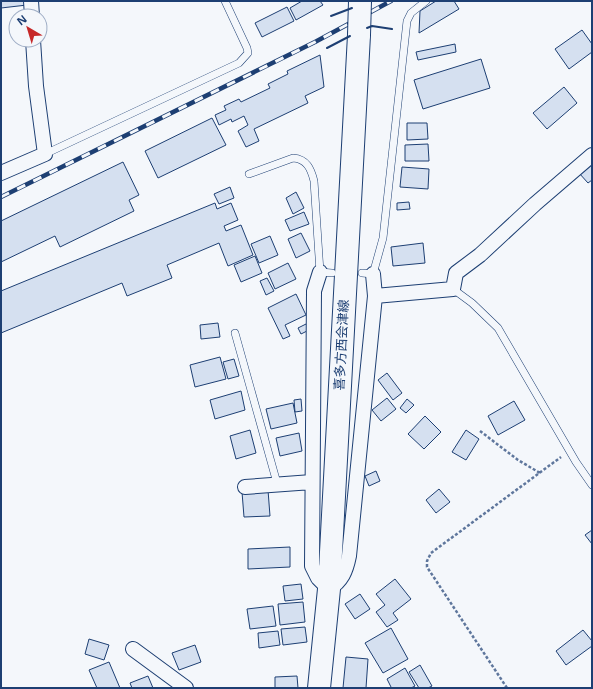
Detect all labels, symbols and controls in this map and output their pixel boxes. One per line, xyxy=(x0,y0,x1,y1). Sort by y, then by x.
north arrow xyxy=(8,8,48,48)
text: N xyxy=(13,11,30,28)
street label: 喜多方西会津線 xyxy=(330,299,352,391)

